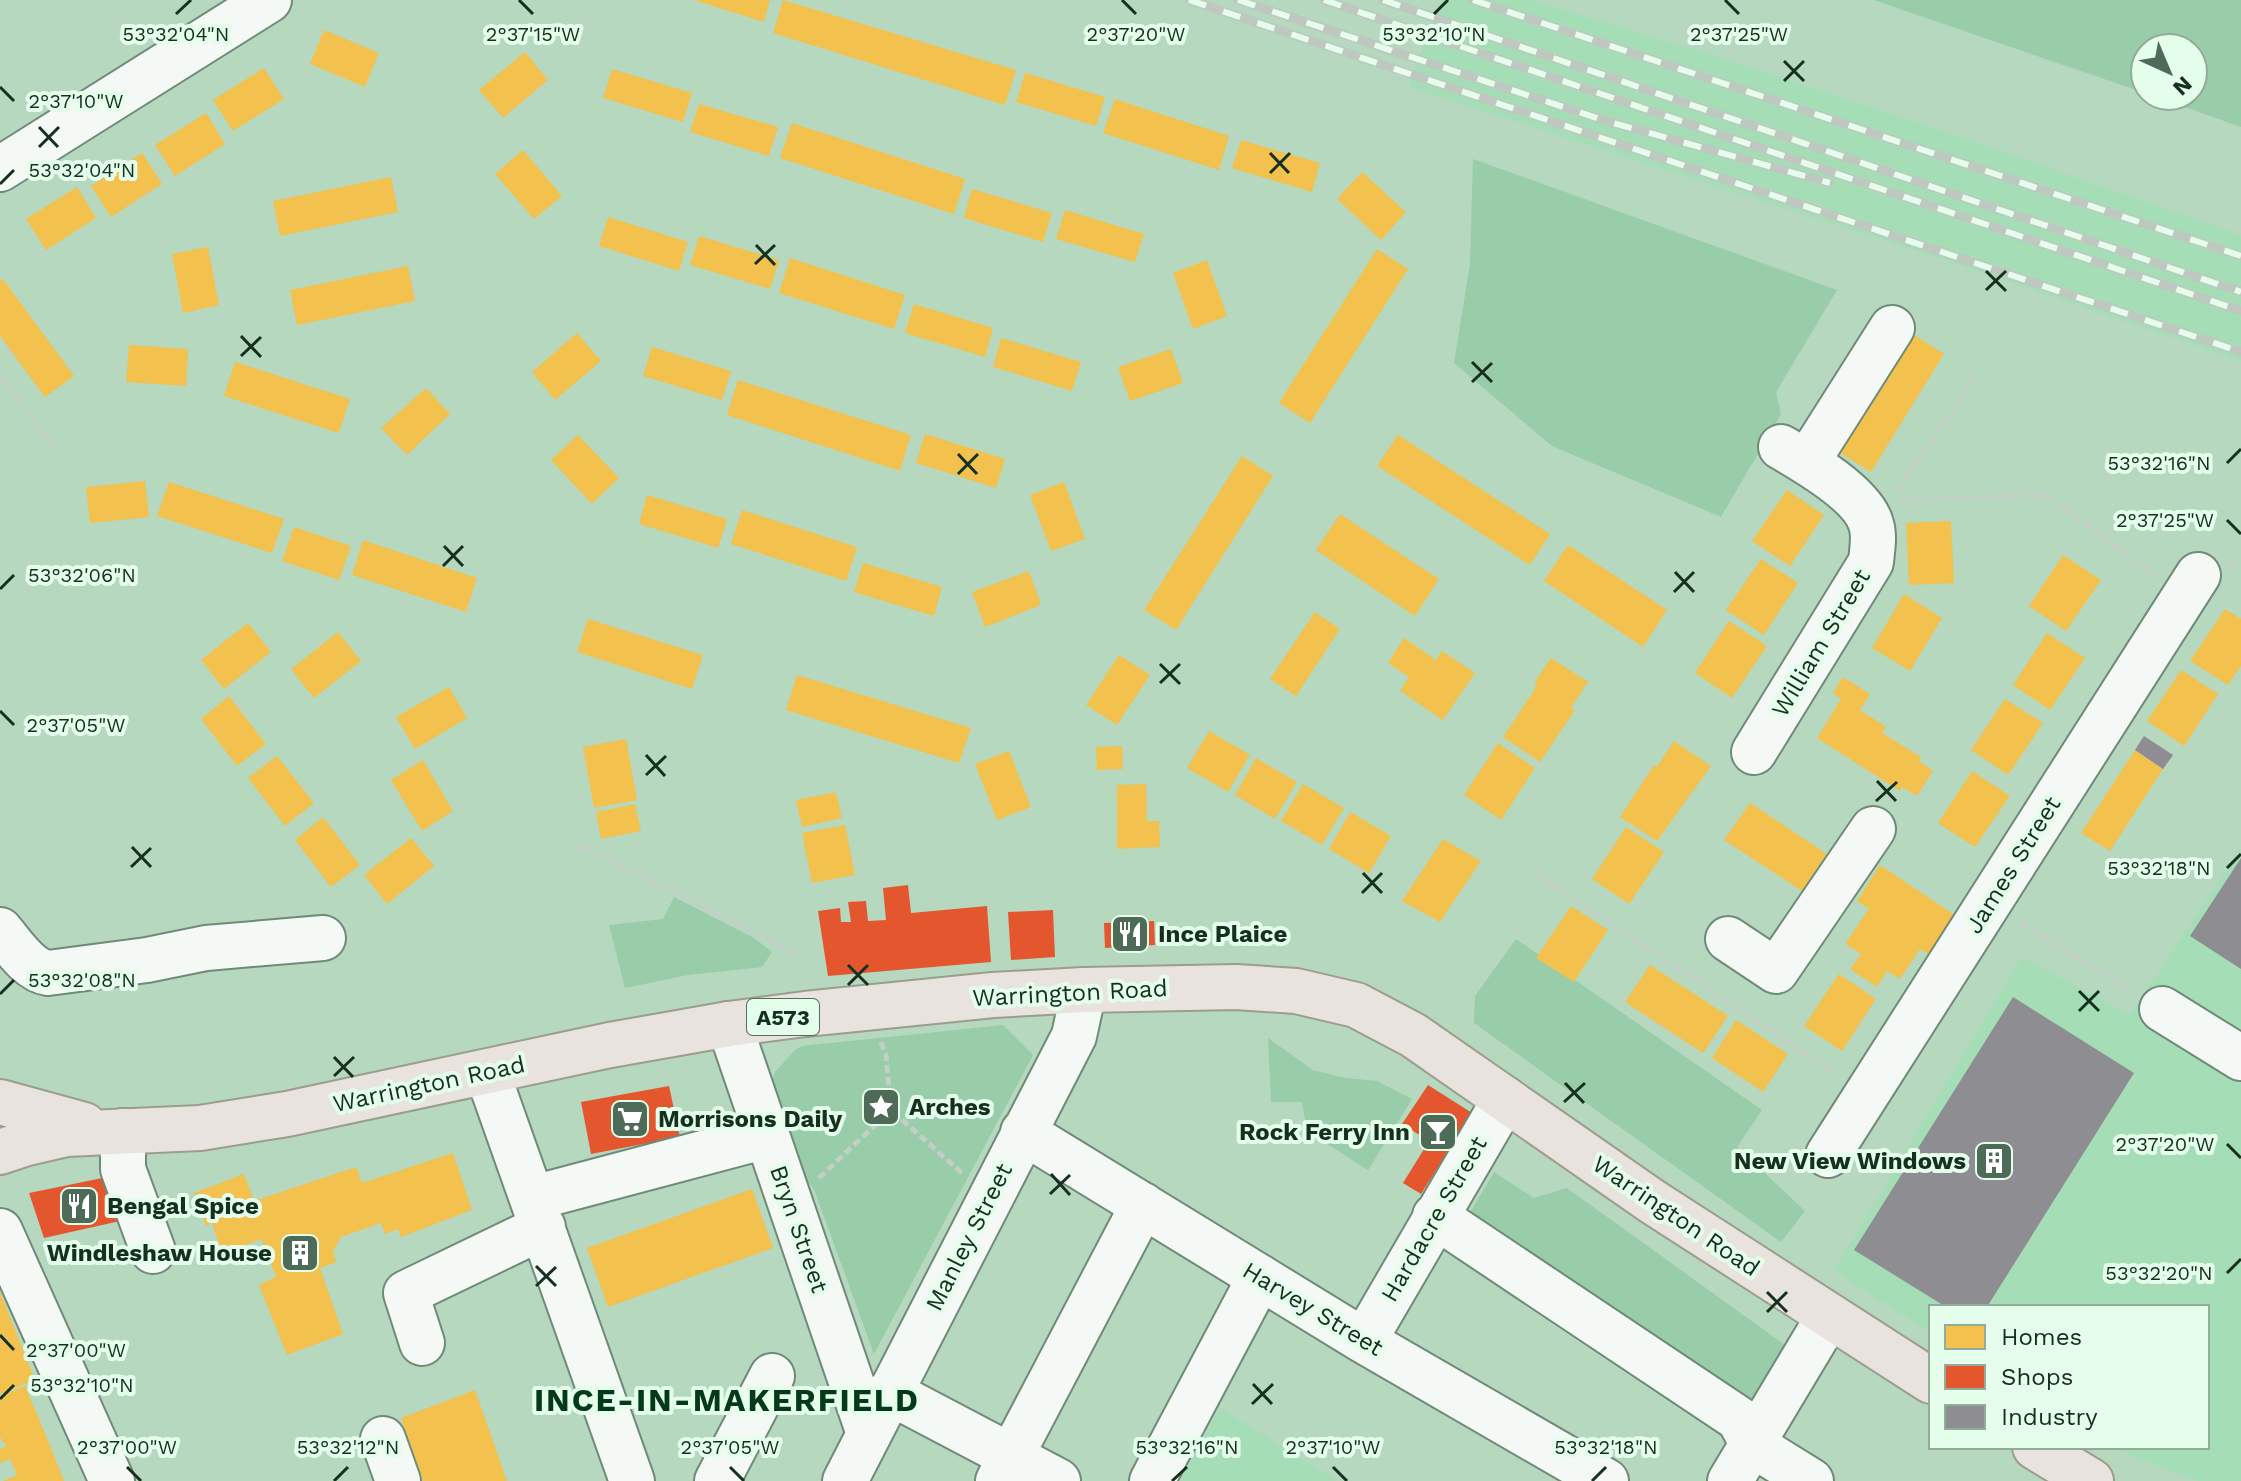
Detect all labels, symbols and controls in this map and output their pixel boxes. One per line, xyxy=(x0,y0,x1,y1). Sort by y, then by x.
text: 53°32'04"N xyxy=(123,22,229,46)
text: 2°37'15"W xyxy=(486,22,580,46)
text: 2°37'20"W xyxy=(1087,22,1186,46)
text: 53°32'10"N xyxy=(1382,22,1486,46)
text: 2°37'25"W xyxy=(1690,22,1788,46)
north arrow xyxy=(2129,32,2209,112)
text: N xyxy=(2168,71,2197,101)
text: 2°37'10"W xyxy=(28,89,124,113)
text: 53°32'04"N xyxy=(29,158,135,182)
text: 53°32'16"N xyxy=(2107,451,2211,475)
text: 2°37'25"W xyxy=(2116,508,2214,532)
text: 53°32'06"N xyxy=(28,563,136,587)
street label: William Street xyxy=(1766,564,1876,722)
text: 2°37'05"W xyxy=(27,713,125,737)
street label: James Street xyxy=(1960,791,2066,939)
text: 53°32'18"N xyxy=(2107,856,2211,880)
restaurant icon: Ince Plaice xyxy=(1109,913,1151,955)
place label: Ince Plaice xyxy=(1158,920,1287,948)
text: 53°32'08"N xyxy=(28,968,136,992)
street label: Warrington Road xyxy=(972,974,1168,1012)
road number: A573 xyxy=(747,999,819,1035)
street label: Warrington Road xyxy=(331,1050,527,1118)
place icon: Arches xyxy=(860,1086,902,1128)
place label: Arches xyxy=(909,1093,991,1121)
supermarket icon: Morrisons Daily xyxy=(609,1098,651,1140)
place label: Morrisons Daily xyxy=(658,1105,843,1133)
bar icon: Rock Ferry Inn xyxy=(1417,1111,1459,1153)
place label: Rock Ferry Inn xyxy=(1239,1118,1410,1146)
street label: Hardacre Street xyxy=(1375,1131,1493,1307)
text: 2°37'20"W xyxy=(2116,1132,2215,1156)
building icon: New View Windows xyxy=(1973,1140,2015,1182)
place label: New View Windows xyxy=(1734,1147,1966,1175)
street label: Warrington Road xyxy=(1587,1150,1765,1282)
street label: Manley Street xyxy=(920,1159,1018,1315)
street label: Bryn Street xyxy=(764,1161,834,1297)
restaurant icon: Bengal Spice xyxy=(58,1185,100,1227)
place label: Bengal Spice xyxy=(107,1192,259,1220)
building icon: Windleshaw House xyxy=(279,1232,321,1274)
place label: Windleshaw House xyxy=(47,1239,272,1267)
street label: Harvey Street xyxy=(1238,1256,1388,1362)
text: 53°32'20"N xyxy=(2105,1261,2213,1285)
legend xyxy=(1929,1305,2209,1449)
text: Homes xyxy=(2001,1323,2082,1351)
text: 2°37'00"W xyxy=(26,1338,126,1362)
text: Shops xyxy=(2001,1363,2073,1391)
text: 53°32'10"N xyxy=(30,1373,134,1397)
district label: INCE-IN-MAKERFIELD xyxy=(534,1381,920,1419)
text: Industry xyxy=(2001,1403,2098,1431)
text: 2°37'00"W xyxy=(77,1435,177,1459)
text: 53°32'12"N xyxy=(297,1435,399,1459)
text: 2°37'05"W xyxy=(681,1435,779,1459)
text: 53°32'16"N xyxy=(1135,1435,1239,1459)
text: 2°37'10"W xyxy=(1285,1435,1381,1459)
text: 53°32'18"N xyxy=(1554,1435,1658,1459)

